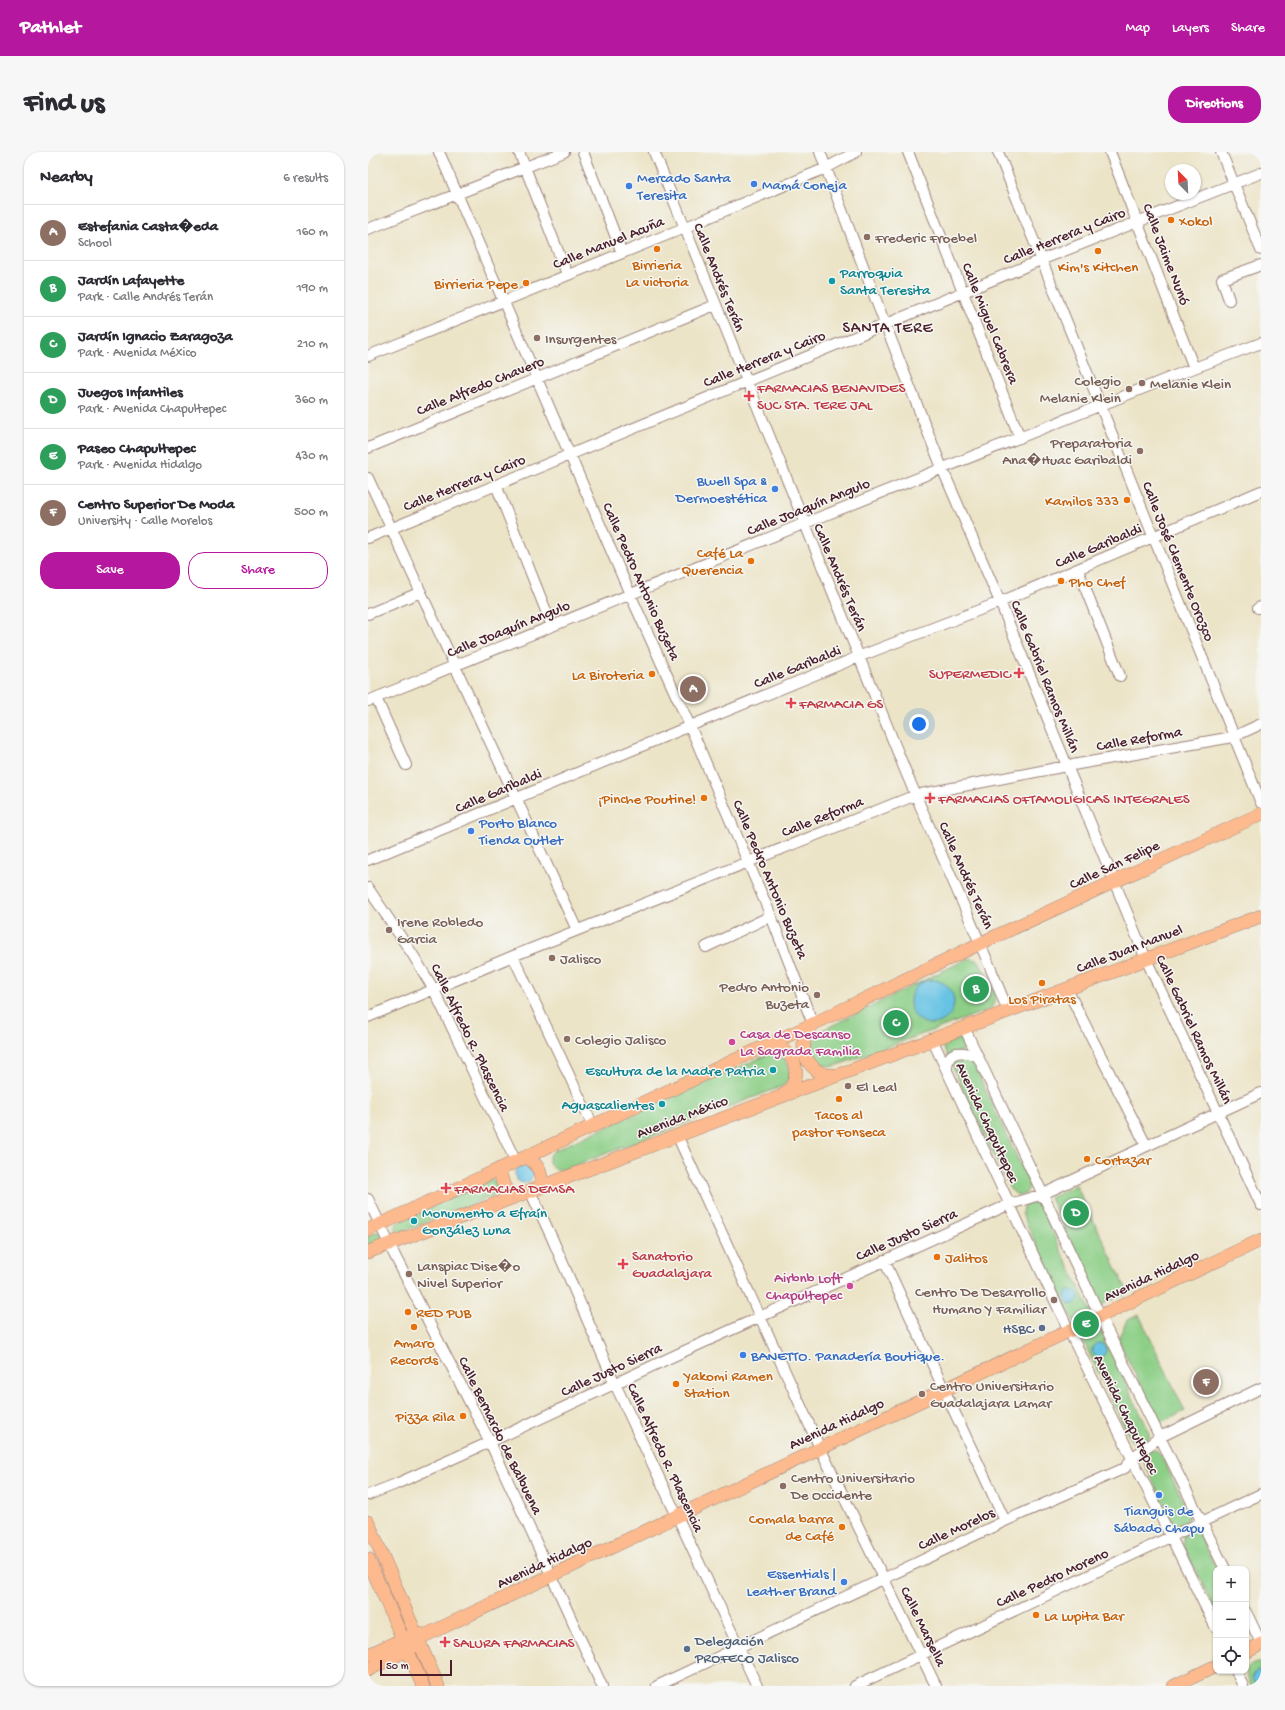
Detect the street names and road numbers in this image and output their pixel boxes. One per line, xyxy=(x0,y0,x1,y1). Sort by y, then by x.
street label: Calle Jaime Nunó xyxy=(1137,201,1193,308)
street label: Calle Herrera y Cairo xyxy=(1001,204,1129,270)
street label: Calle Manuel Acuña xyxy=(551,213,668,274)
street label: Calle Andrés Terán xyxy=(688,221,748,335)
street label: Calle Miguel Cabrera xyxy=(957,260,1022,388)
street label: Calle Herrera y Cairo xyxy=(701,327,829,393)
street label: Calle Alfredo Chavero xyxy=(414,353,547,421)
street label: Calle Herrera y Cairo xyxy=(401,451,529,517)
street label: Calle Joaquín Angulo xyxy=(745,475,873,541)
street label: Calle José Clemente Orozco xyxy=(1137,479,1218,644)
street label: Calle Pedro Antonio Buzeta xyxy=(597,500,683,664)
street label: Calle Andrés Terán xyxy=(808,521,870,634)
street label: Calle Garibaldi xyxy=(1053,521,1145,573)
street label: Calle Joaquín Angulo xyxy=(445,597,573,663)
street label: Calle Gabriel Ramos Millán xyxy=(1005,598,1083,756)
street label: Calle Garibaldi xyxy=(752,642,844,693)
street label: Calle Reforma xyxy=(1095,723,1184,756)
street label: Calle Garibaldi xyxy=(453,766,545,818)
street label: Calle Reforma xyxy=(779,793,867,842)
street label: Calle Pedro Antonio Buzeta xyxy=(727,798,811,963)
street label: Calle Andrés Terán xyxy=(933,819,997,932)
street label: Calle San Felipe xyxy=(1067,837,1163,895)
street label: Calle Juan Manuel xyxy=(1074,921,1185,978)
street label: Calle Gabriel Ramos Millán xyxy=(1151,952,1236,1107)
street label: Calle Alfredo R. Plascencia xyxy=(425,961,513,1115)
street label: Avenida Chapultepec xyxy=(950,1060,1022,1187)
street label: Avenida México xyxy=(634,1092,731,1144)
street label: Calle Justo Sierra xyxy=(853,1205,961,1266)
street label: Avenida Hidalgo xyxy=(1101,1247,1202,1307)
street label: Calle Justo Sierra xyxy=(559,1339,666,1402)
street label: Avenida Chapultepec xyxy=(1088,1352,1162,1478)
street label: Calle Bernardo de Balbuena xyxy=(453,1354,546,1518)
street label: Calle Alfredo R. Plascencia xyxy=(622,1380,707,1536)
street label: Avenida Hidalgo xyxy=(786,1395,887,1455)
street label: Calle Morelos xyxy=(916,1504,998,1555)
street label: Avenida Hidalgo xyxy=(494,1534,595,1594)
street label: Calle Pedro Moreno xyxy=(994,1545,1112,1613)
street label: Calle Marsella xyxy=(895,1584,950,1670)

